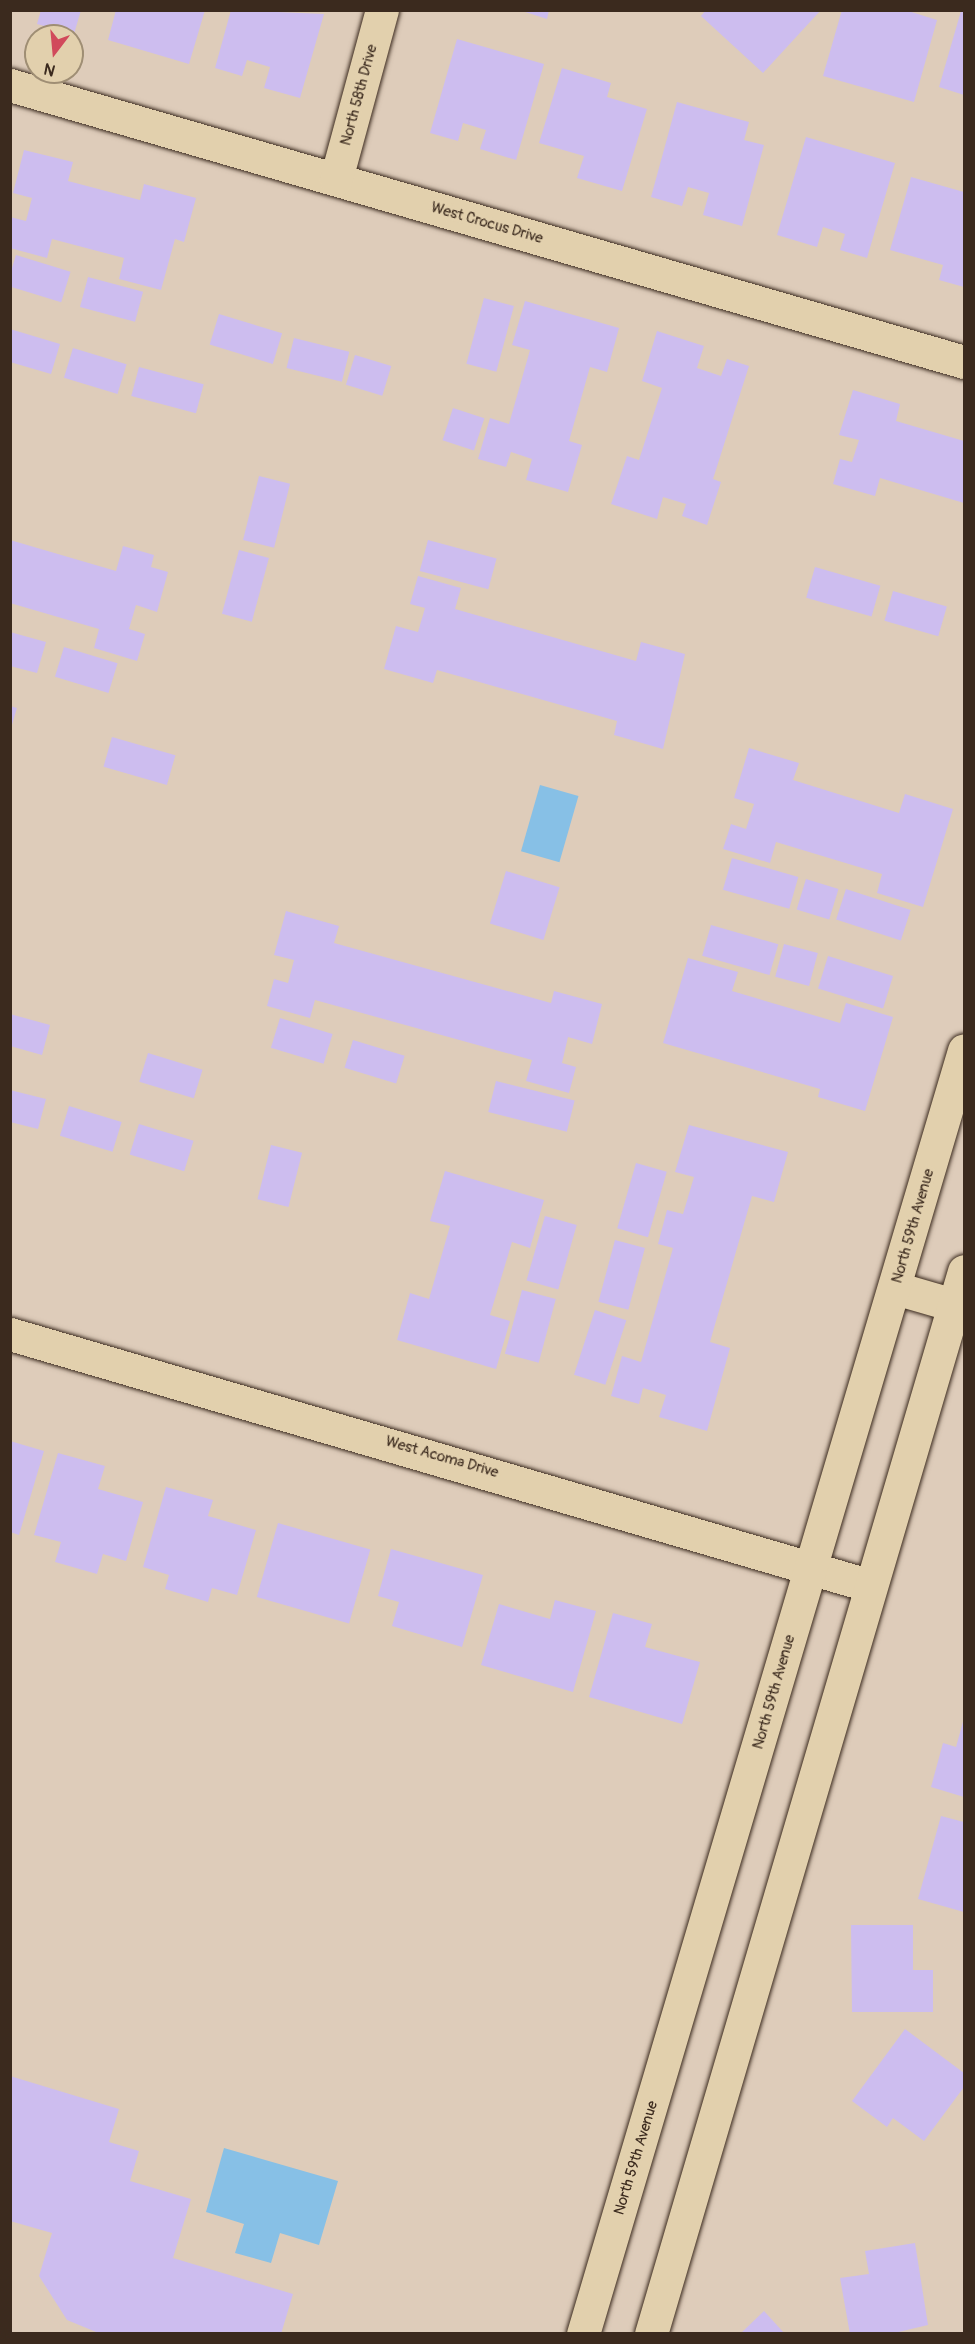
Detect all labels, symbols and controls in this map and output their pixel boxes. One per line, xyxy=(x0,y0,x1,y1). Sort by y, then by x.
north arrow xyxy=(24,24,84,84)
street label: North 58th Drive xyxy=(337,42,381,148)
text: N xyxy=(42,58,58,80)
street label: West Crocus Drive xyxy=(429,198,545,248)
street label: North 59th Avenue xyxy=(888,1167,938,1285)
street label: West Acoma Drive xyxy=(383,1432,501,1482)
street label: North 59th Avenue xyxy=(749,1633,799,1751)
street label: North 59th Avenue xyxy=(610,2099,662,2217)

